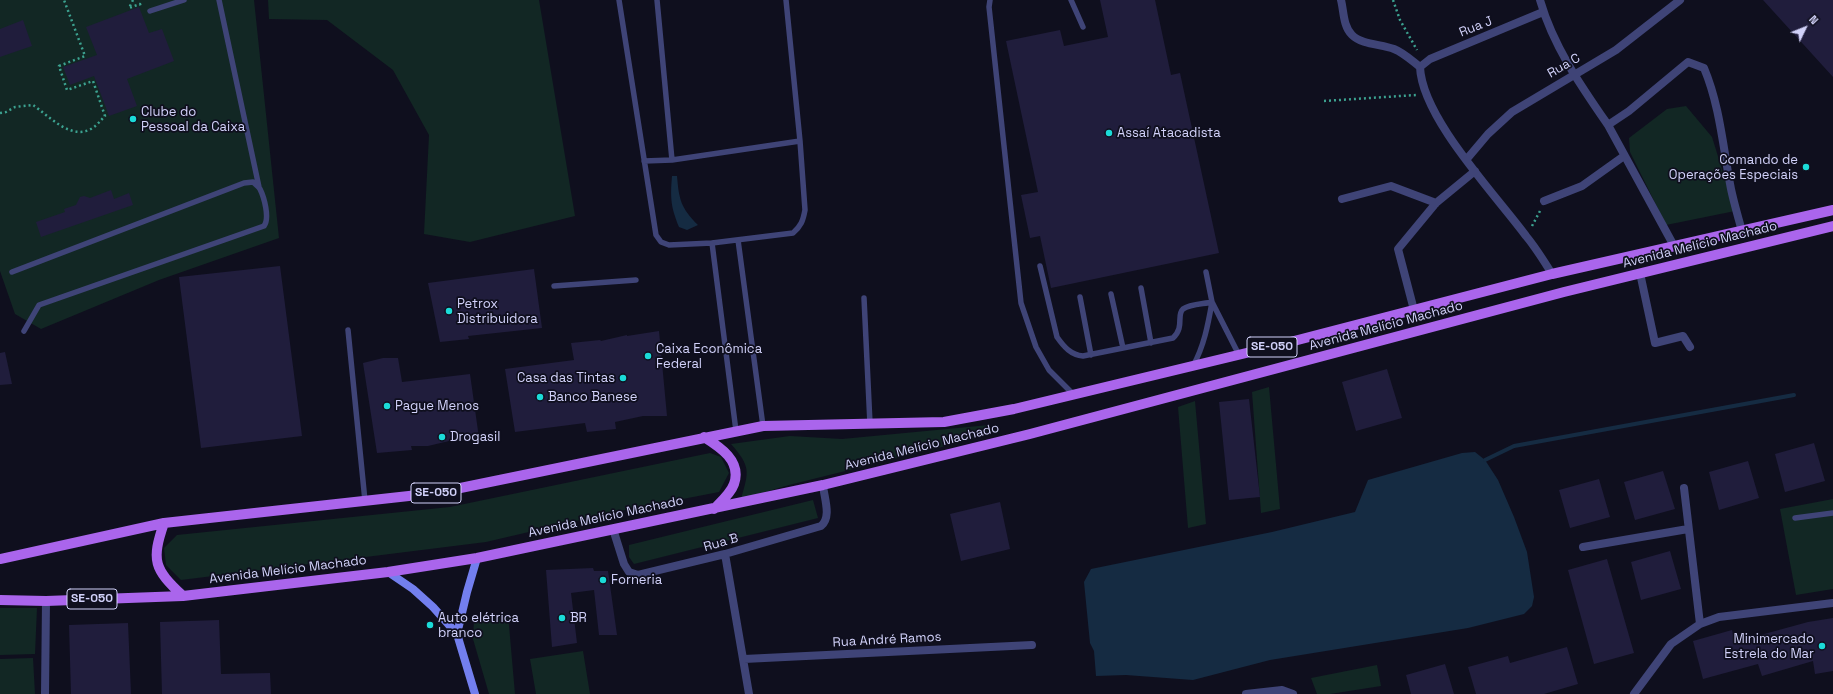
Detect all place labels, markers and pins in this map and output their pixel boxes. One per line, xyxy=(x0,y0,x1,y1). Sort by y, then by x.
place label: Clube do Pessoal da Caixa xyxy=(141,104,245,135)
marker: Clube do Pessoal da Caixa xyxy=(128,114,138,124)
place label: Assaí Atacadista xyxy=(1117,125,1221,141)
marker: Assaí Atacadista xyxy=(1104,128,1114,138)
place label: Comando de Operações Especiais xyxy=(1669,152,1798,183)
marker: Comando de Operações Especiais xyxy=(1801,162,1811,172)
place label: Petrox Distribuidora xyxy=(457,296,538,327)
marker: Petrox Distribuidora xyxy=(444,306,454,316)
place label: Caixa Econômica Federal xyxy=(656,341,762,372)
marker: Caixa Econômica Federal xyxy=(643,351,653,361)
place label: Casa das Tintas xyxy=(517,370,615,386)
marker: Casa das Tintas xyxy=(618,373,628,383)
place label: Banco Banese xyxy=(548,389,637,405)
marker: Banco Banese xyxy=(535,392,545,402)
place label: Pague Menos xyxy=(395,398,479,414)
marker: Pague Menos xyxy=(382,401,392,411)
place label: Drogasil xyxy=(450,429,500,445)
marker: Drogasil xyxy=(437,432,447,442)
place label: Forneria xyxy=(611,572,662,588)
marker: Forneria xyxy=(598,575,608,585)
place label: Auto elétrica branco xyxy=(438,610,519,641)
place label: BR xyxy=(570,610,587,626)
marker: BR xyxy=(557,613,567,623)
marker: Auto elétrica branco xyxy=(425,620,435,630)
place label: Minimercado Estrela do Mar xyxy=(1724,631,1814,662)
marker: Minimercado Estrela do Mar xyxy=(1817,641,1827,651)

